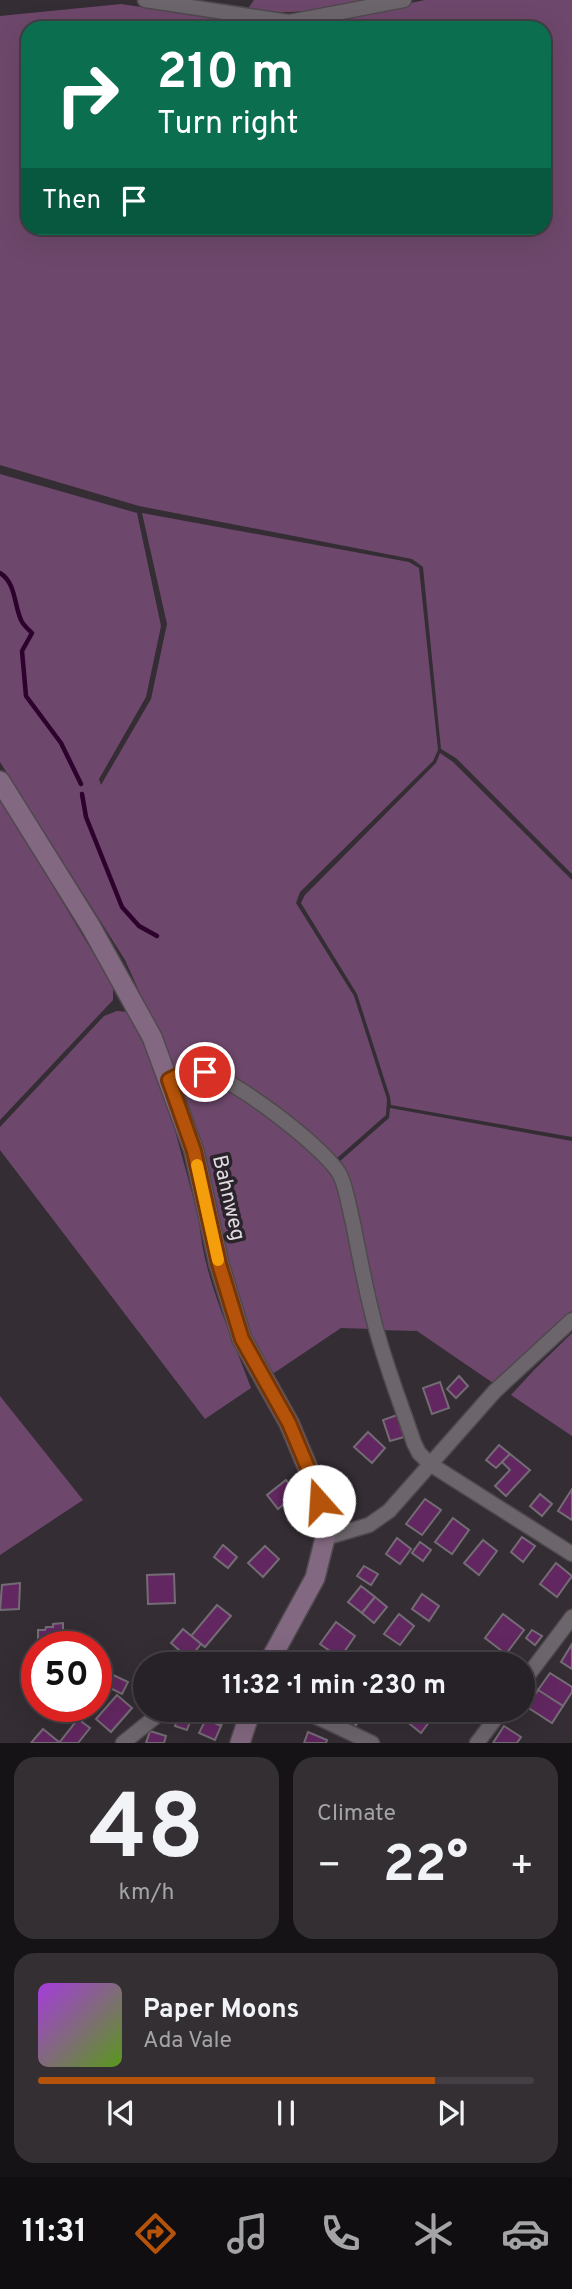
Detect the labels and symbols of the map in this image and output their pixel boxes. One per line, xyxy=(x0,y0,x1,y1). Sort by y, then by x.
pin xyxy=(175,1042,235,1102)
street label: Bahnweg xyxy=(205,1153,251,1243)
position arrow xyxy=(282,1464,356,1538)
speed limit sign: 50 xyxy=(21,1631,112,1722)

